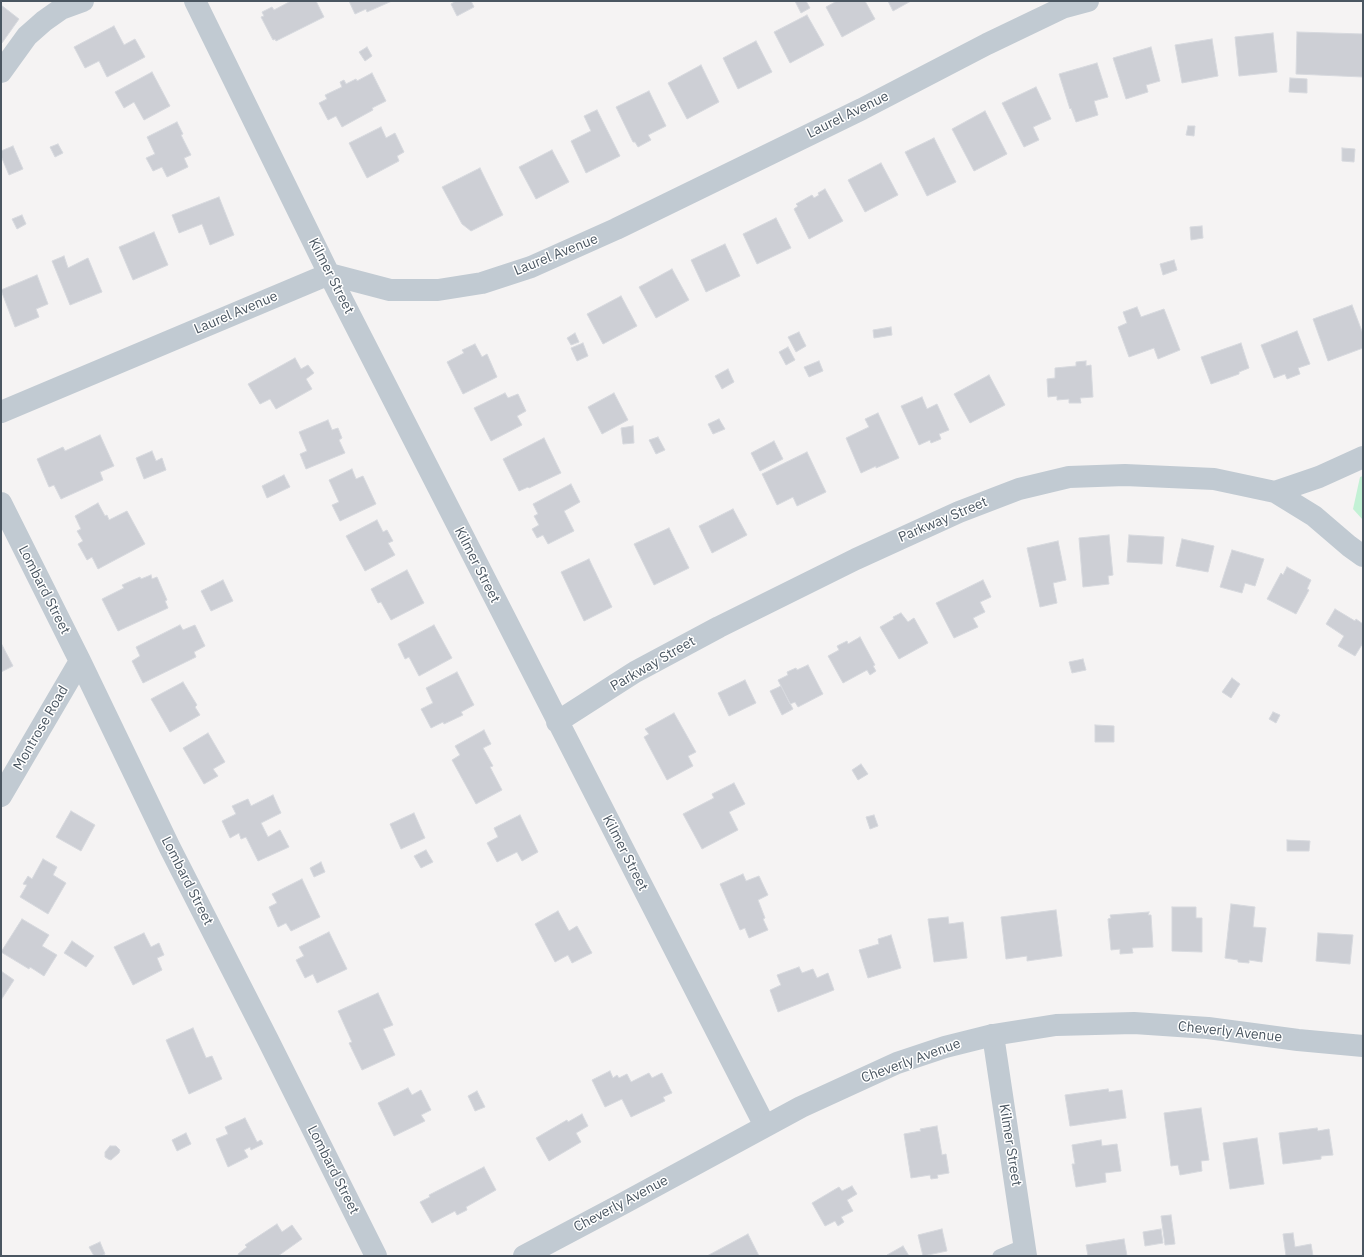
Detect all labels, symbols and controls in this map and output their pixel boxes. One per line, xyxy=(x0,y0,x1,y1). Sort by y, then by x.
street label: Laurel Avenue xyxy=(804,88,892,142)
street label: Laurel Avenue xyxy=(512,231,600,279)
street label: Kilmer Street xyxy=(305,235,357,317)
street label: Laurel Avenue xyxy=(192,288,280,338)
street label: Parkway Street xyxy=(896,494,990,546)
street label: Kilmer Street xyxy=(451,524,503,606)
street label: Lombard Street xyxy=(14,543,74,637)
street label: Parkway Street xyxy=(608,633,698,695)
street label: Montrose Road xyxy=(10,683,72,773)
street label: Kilmer Street xyxy=(599,812,651,894)
street label: Lombard Street xyxy=(157,834,217,928)
street label: Cheverly Avenue xyxy=(1177,1018,1283,1046)
street label: Cheverly Avenue xyxy=(859,1035,963,1087)
street label: Kilmer Street xyxy=(995,1103,1025,1187)
street label: Lombard Street xyxy=(303,1123,363,1217)
street label: Cheverly Avenue xyxy=(571,1172,671,1236)

